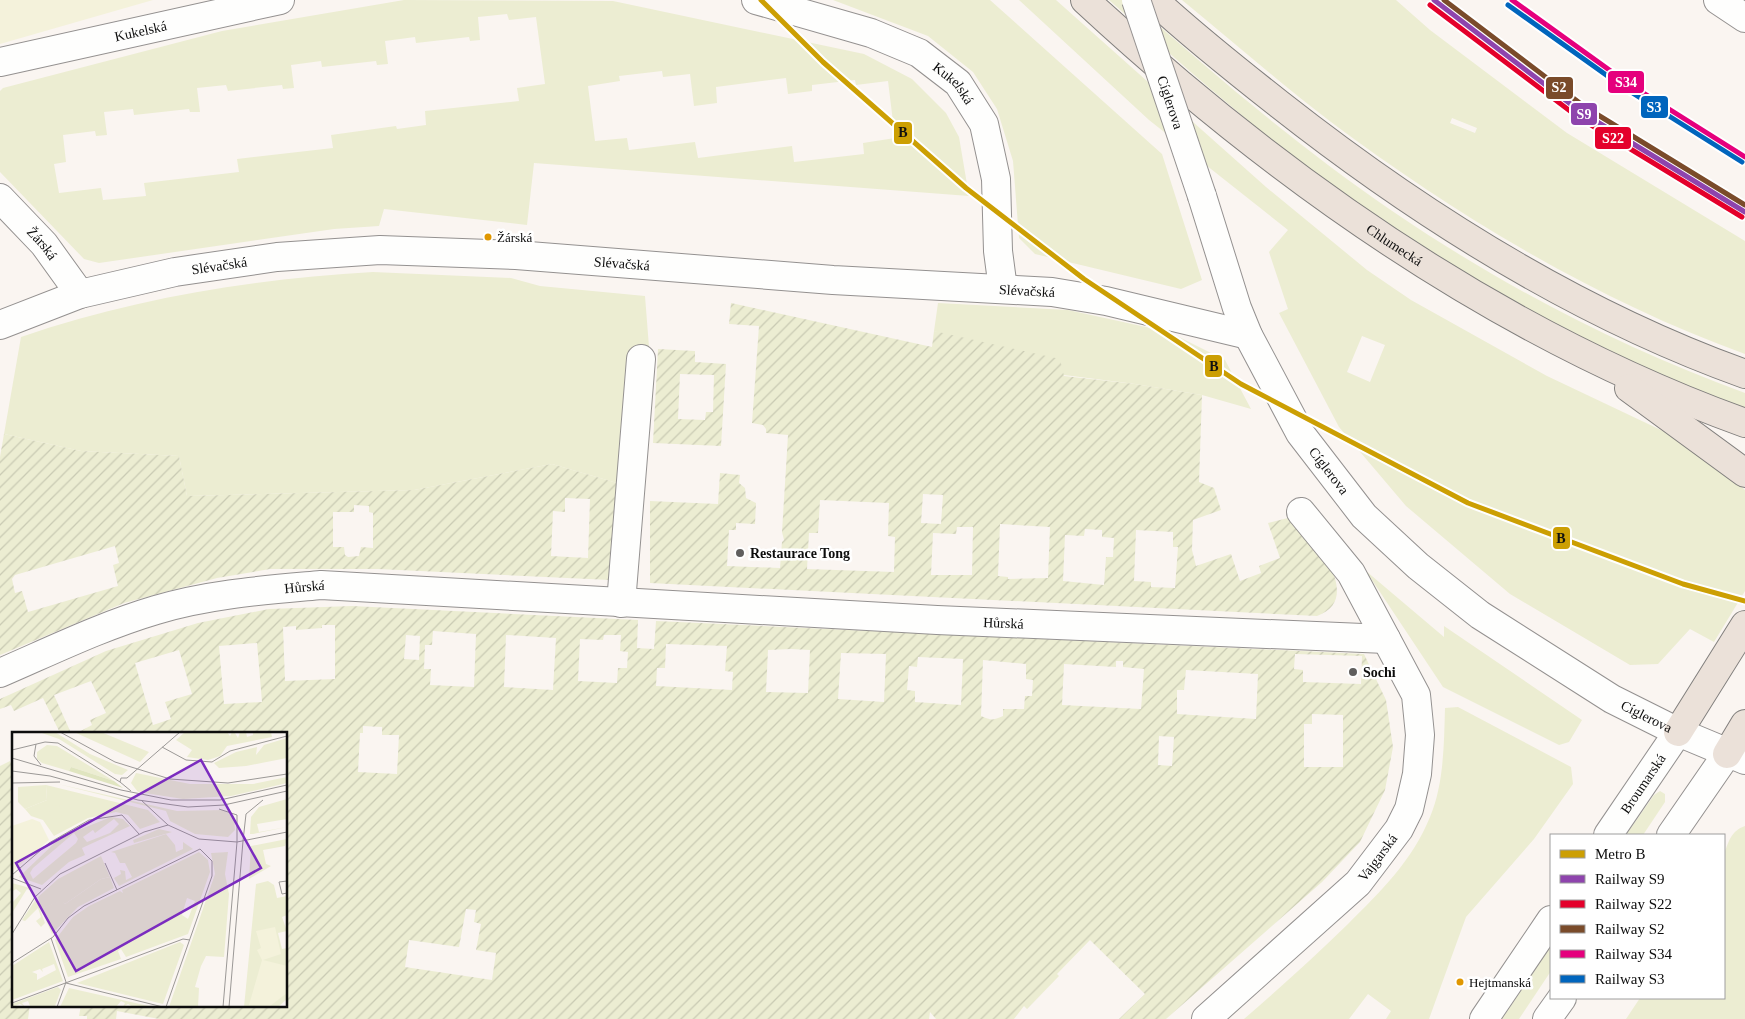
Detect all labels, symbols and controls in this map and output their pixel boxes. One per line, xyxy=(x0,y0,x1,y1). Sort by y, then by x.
street label: Kukelská xyxy=(113,18,169,44)
street label: Kukelská xyxy=(930,59,977,108)
line badge: S34 xyxy=(1607,70,1645,94)
street label: Cíglerova xyxy=(1155,74,1187,132)
text: S34 xyxy=(1615,75,1637,90)
line badge: S2 xyxy=(1545,76,1574,100)
text: S2 xyxy=(1552,80,1566,95)
line badge: S3 xyxy=(1640,95,1669,119)
text: S3 xyxy=(1647,100,1661,115)
line badge: S9 xyxy=(1570,102,1598,126)
text: S9 xyxy=(1577,107,1591,122)
line badge: B xyxy=(893,121,913,145)
text: B xyxy=(898,125,908,140)
line badge: S22 xyxy=(1594,126,1632,150)
text: S22 xyxy=(1602,131,1624,146)
street label: Chlumecká xyxy=(1364,221,1426,269)
street label: Žárská xyxy=(24,223,61,263)
place label: Žárská xyxy=(497,230,533,245)
marker: Žárská xyxy=(483,232,493,242)
street label: Slévačská xyxy=(190,254,249,277)
street label: Slévačská xyxy=(593,254,651,273)
street label: Slévačská xyxy=(999,282,1056,300)
line badge: B xyxy=(1204,354,1223,378)
text: B xyxy=(1209,359,1219,374)
street label: Cíglerova xyxy=(1306,444,1352,498)
line badge: B xyxy=(1552,526,1571,550)
text: B xyxy=(1556,531,1566,546)
place label: Restaurace Tong xyxy=(750,546,850,561)
marker: Restaurace Tong xyxy=(734,547,746,559)
street label: Hůrská xyxy=(284,577,326,596)
street label: Hůrská xyxy=(983,614,1025,631)
place label: Sochi xyxy=(1363,665,1396,680)
marker: Sochi xyxy=(1347,666,1359,678)
street label: Cíglerova xyxy=(1619,697,1675,736)
inset map xyxy=(12,732,288,1006)
street label: Broumarská xyxy=(1617,751,1669,816)
street label: Vajgarská xyxy=(1355,830,1401,884)
legend xyxy=(1550,834,1725,999)
text: Metro B xyxy=(1595,846,1645,862)
text: Railway S9 xyxy=(1595,871,1665,887)
text: Railway S22 xyxy=(1595,896,1672,912)
text: Railway S2 xyxy=(1595,921,1665,937)
text: Railway S34 xyxy=(1595,946,1673,962)
text: Railway S3 xyxy=(1595,971,1665,987)
place label: Hejtmanská xyxy=(1469,975,1531,990)
marker: Hejtmanská xyxy=(1455,977,1465,987)

